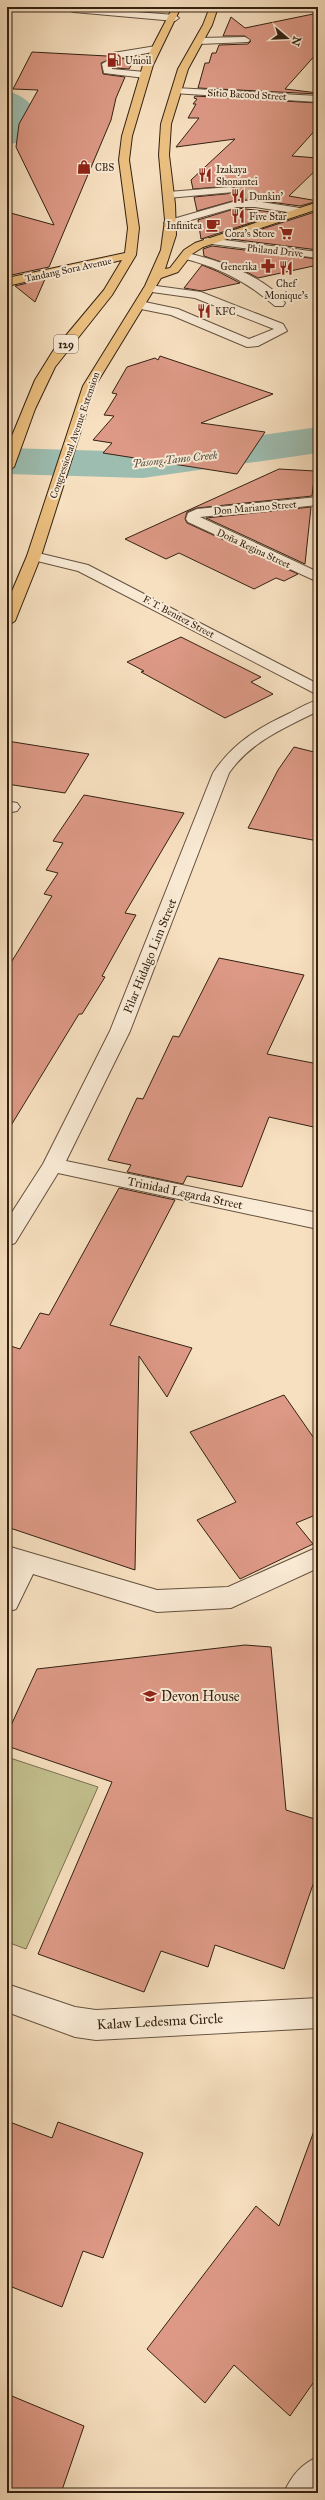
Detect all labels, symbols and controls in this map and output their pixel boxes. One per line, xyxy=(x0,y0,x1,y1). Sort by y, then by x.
north arrow xyxy=(267,18,307,58)
text: N xyxy=(288,35,304,48)
fuel station icon: Unioil xyxy=(106,52,122,68)
place label: Unioil xyxy=(125,55,152,67)
street label: Sitio Bacood Street xyxy=(207,87,287,103)
shop icon: CBS xyxy=(76,159,92,175)
place label: CBS xyxy=(95,162,114,174)
place label: Izakaya Shonantei xyxy=(216,164,258,188)
restaurant icon: Izakaya Shonantei xyxy=(197,167,213,183)
restaurant icon: Dunkin' xyxy=(230,188,246,204)
place label: Dunkin' xyxy=(249,191,283,203)
restaurant icon: Five Star xyxy=(230,208,246,224)
place label: Five Star xyxy=(249,211,287,223)
cafe icon: Infinitea xyxy=(205,217,221,233)
place label: Infinitea xyxy=(166,220,203,232)
supermarket icon: Cora's Store xyxy=(278,225,294,241)
place label: Cora's Store xyxy=(225,228,275,240)
street label: Philand Drive xyxy=(246,242,304,260)
street label: Tandang Sora Avenue xyxy=(24,255,113,285)
pharmacy icon: Generika xyxy=(260,258,276,274)
restaurant icon: Chef Monique's xyxy=(278,260,294,276)
place label: Generika xyxy=(221,261,258,273)
place label: Chef Monique's xyxy=(264,278,308,303)
restaurant icon: KFC xyxy=(196,303,212,319)
place label: KFC xyxy=(215,306,236,318)
road number: 129 xyxy=(54,335,78,353)
street label: Congressional Avenue Extension xyxy=(48,370,102,500)
water label: Pasong Tamo Creek xyxy=(132,449,218,470)
street label: Don Mariano Street xyxy=(213,498,298,518)
street label: Doña Regina Street xyxy=(215,527,293,571)
street label: F. T. Benitez Street xyxy=(141,593,217,641)
street label: Pilar Hidalgo Lim Street xyxy=(121,896,181,1016)
street label: Trinidad Legarda Street xyxy=(126,1174,245,1213)
school or university icon: Devon House xyxy=(142,1688,158,1704)
place label: Devon House xyxy=(161,1688,240,1705)
street label: Kalaw Ledesma Circle xyxy=(96,2010,224,2033)

